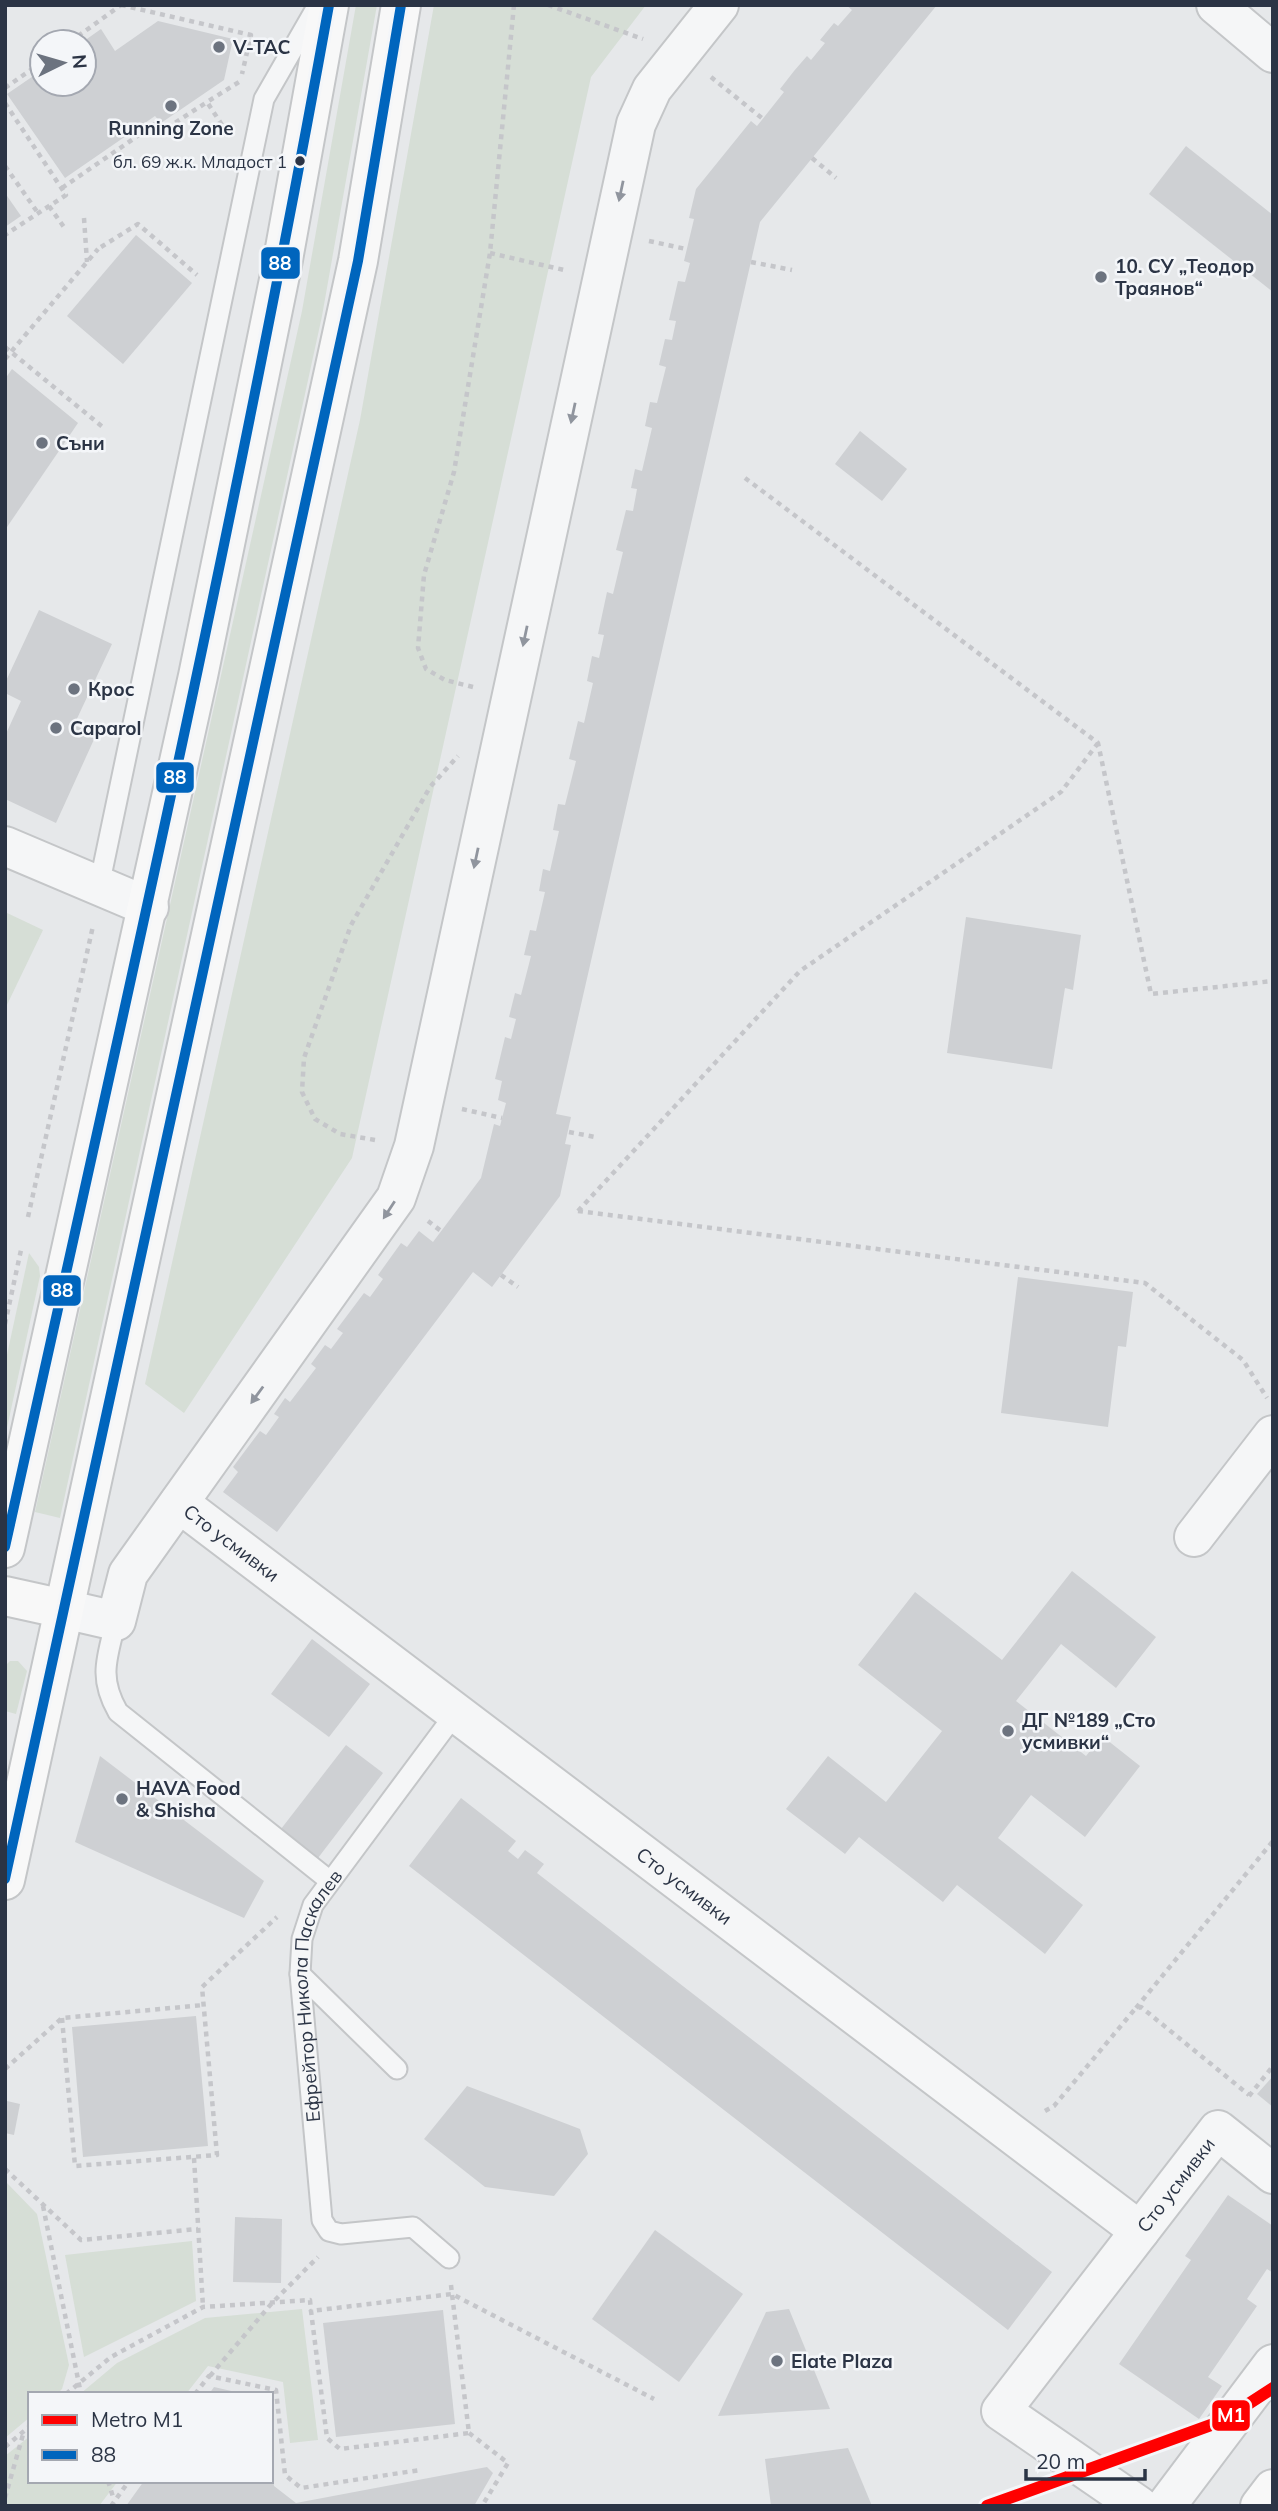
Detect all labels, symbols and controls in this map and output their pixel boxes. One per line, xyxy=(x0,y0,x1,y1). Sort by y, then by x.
north arrow xyxy=(28,28,98,98)
place label: V-TAC xyxy=(232,35,290,59)
marker: V-TAC xyxy=(211,39,227,55)
text: N xyxy=(67,53,93,70)
marker: Running Zone xyxy=(163,98,179,114)
place label: Running Zone xyxy=(108,116,234,140)
place label: бл. 69 ж.к. Младост 1 xyxy=(113,151,287,172)
marker: бл. 69 ж.к. Младост 1 xyxy=(293,154,307,168)
one-way arrow xyxy=(616,180,627,202)
line badge: 88 xyxy=(260,246,301,280)
text: 88 xyxy=(269,251,291,275)
place label: 10. СУ „Теодор Траянов“ xyxy=(1115,254,1254,300)
marker: 10. СУ „Теодор Траянов“ xyxy=(1093,269,1109,285)
one-way arrow xyxy=(568,402,579,424)
place label: Съни xyxy=(56,431,105,455)
marker: Съни xyxy=(34,435,50,451)
one-way arrow xyxy=(519,625,530,647)
place label: Крос xyxy=(88,677,135,701)
marker: Крос xyxy=(66,681,82,697)
place label: Caparol xyxy=(70,716,142,740)
marker: Caparol xyxy=(48,720,64,736)
line badge: 88 xyxy=(155,761,195,794)
text: 88 xyxy=(164,765,186,789)
one-way arrow xyxy=(471,847,482,869)
one-way arrow xyxy=(383,1200,396,1219)
line badge: 88 xyxy=(42,1274,82,1307)
text: 88 xyxy=(51,1278,73,1302)
one-way arrow xyxy=(250,1386,264,1404)
street label: Сто усмивки xyxy=(179,1499,284,1587)
place label: ДГ №189 „Сто усмивки“ xyxy=(1022,1708,1156,1754)
marker: ДГ №189 „Сто усмивки“ xyxy=(1000,1723,1016,1739)
place label: HAVA Food & Shisha xyxy=(136,1776,241,1822)
marker: HAVA Food & Shisha xyxy=(114,1791,130,1807)
street label: Сто усмивки xyxy=(632,1842,737,1930)
street label: Ефрейтор Никола Паскалев xyxy=(288,1865,347,2123)
street label: Сто усмивки xyxy=(1131,2132,1220,2237)
place label: Elate Plaza xyxy=(791,2349,893,2373)
marker: Elate Plaza xyxy=(769,2353,785,2369)
legend xyxy=(28,2392,273,2483)
line badge: M1 xyxy=(1211,2399,1251,2432)
text: M1 xyxy=(1217,2403,1245,2427)
text: Metro M1 xyxy=(91,2406,183,2432)
scale bar xyxy=(1026,2438,1145,2482)
text: 88 xyxy=(91,2441,116,2467)
text: 20 m xyxy=(1036,2448,1085,2474)

